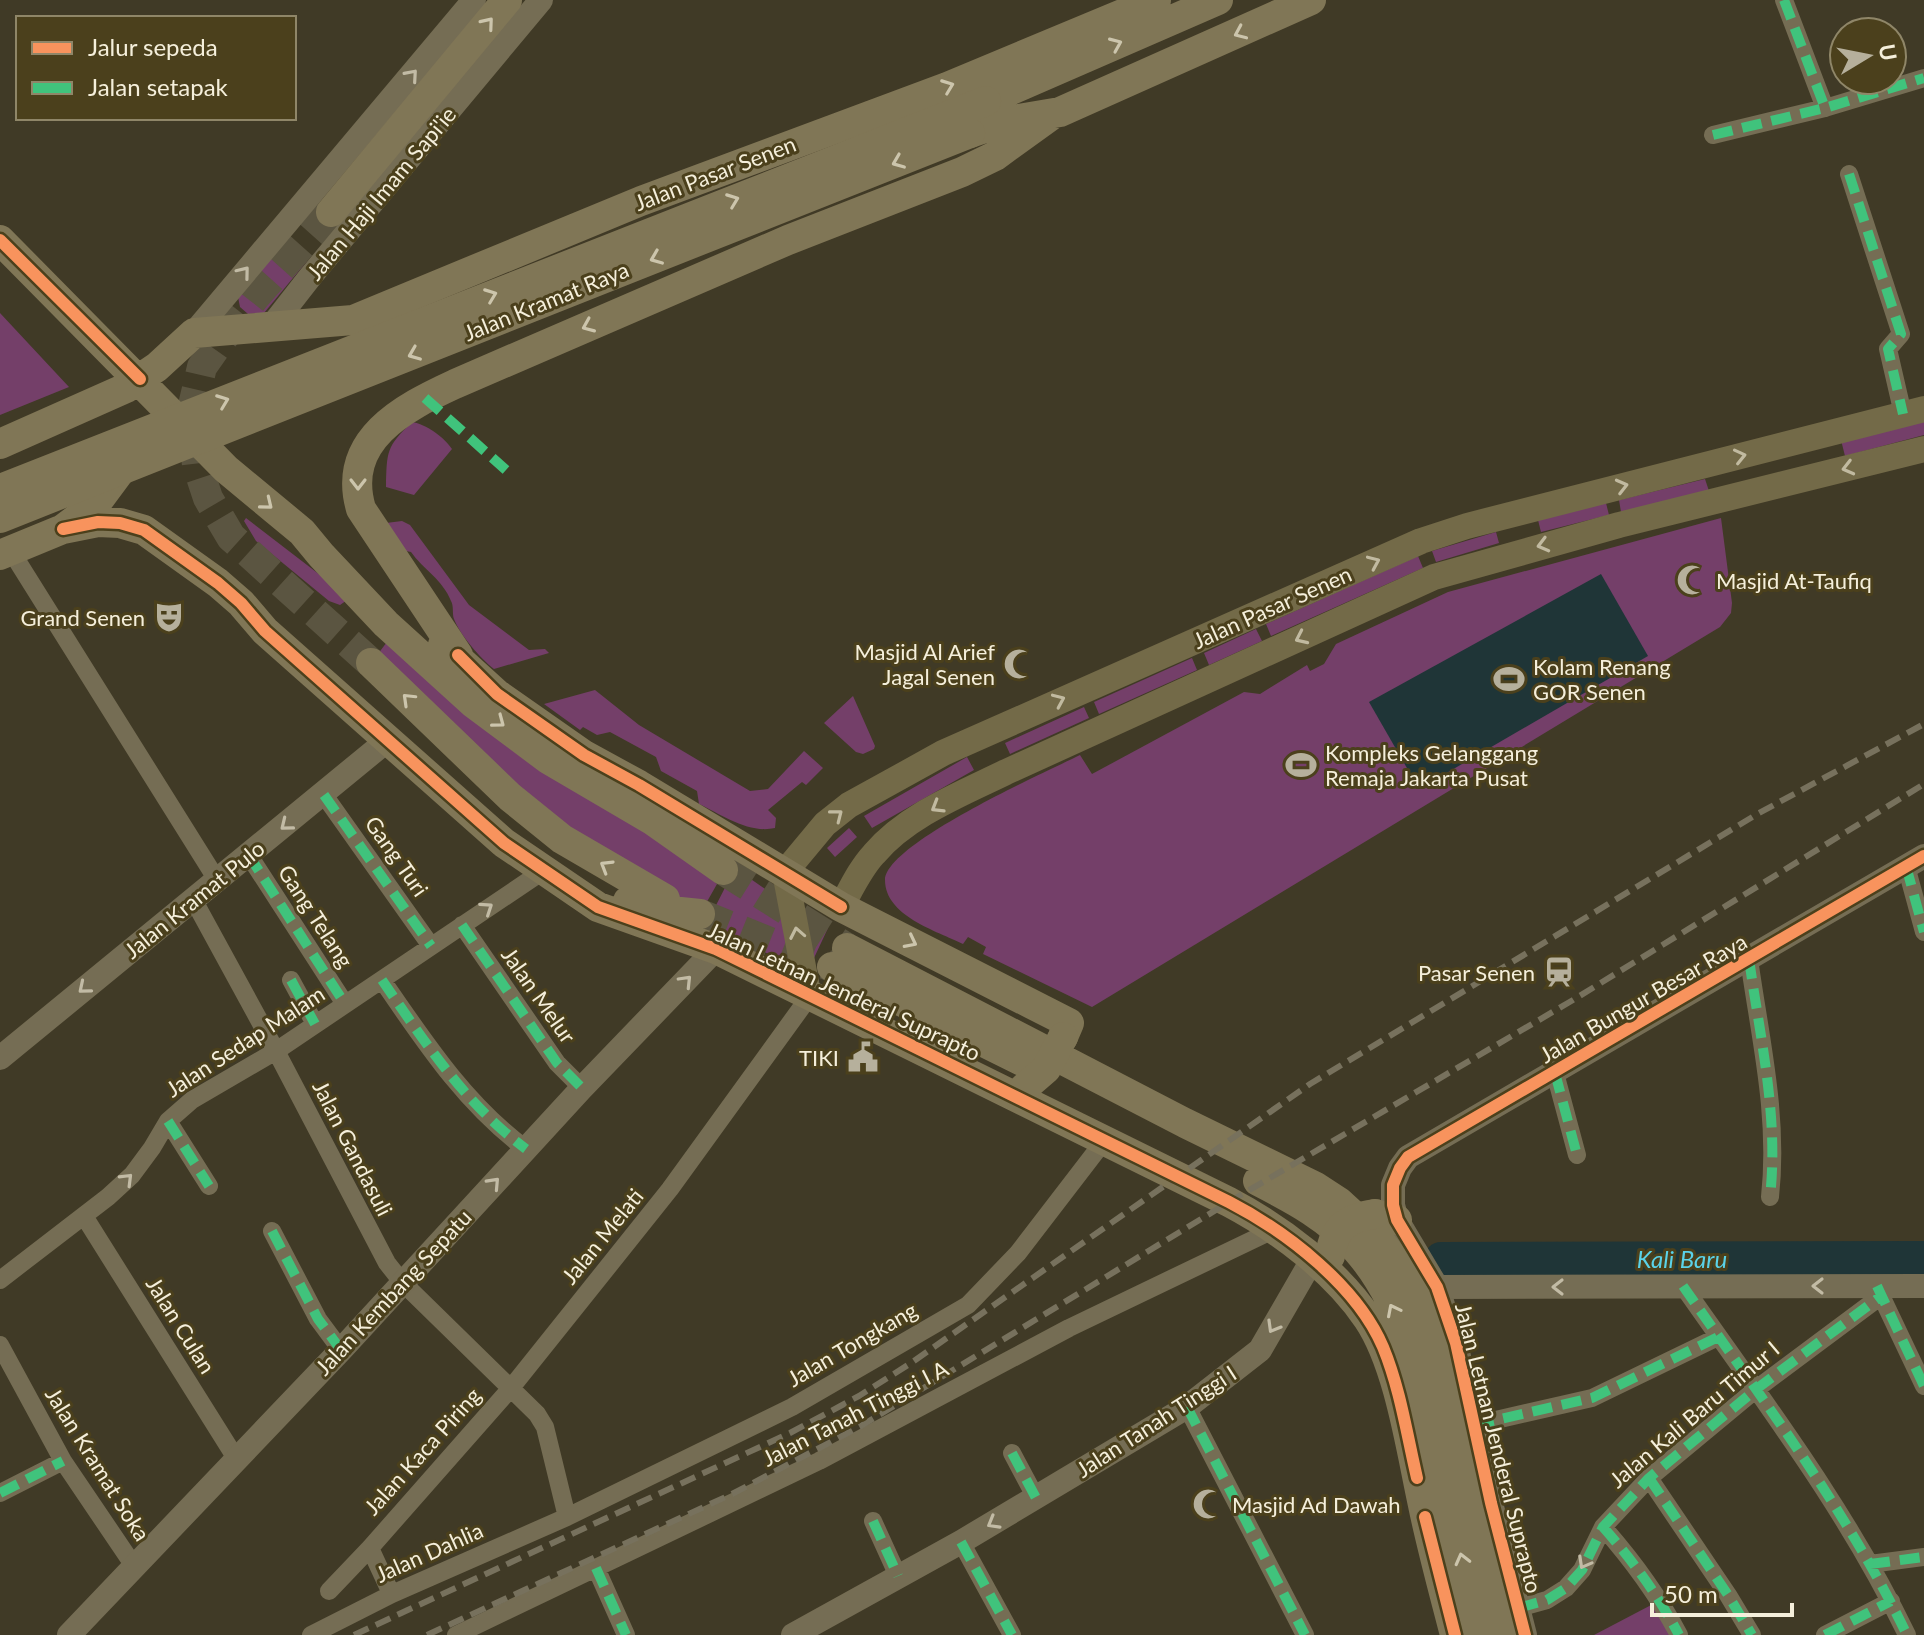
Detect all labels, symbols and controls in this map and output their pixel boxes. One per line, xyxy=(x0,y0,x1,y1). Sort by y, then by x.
legend xyxy=(16,16,296,120)
north arrow xyxy=(1828,16,1908,96)
one-way arrow xyxy=(478,17,493,32)
one-way arrow xyxy=(1234,23,1249,39)
text: Jalur sepeda xyxy=(88,32,218,61)
one-way arrow xyxy=(1108,38,1122,54)
text: U xyxy=(1873,42,1903,63)
one-way arrow xyxy=(403,69,417,84)
text: Jalan setapak xyxy=(88,72,229,101)
one-way arrow xyxy=(940,79,954,96)
street label: Jalan Haji Imam Sapi'ie xyxy=(301,101,461,285)
street label: Jalan Pasar Senen xyxy=(630,130,800,216)
one-way arrow xyxy=(892,152,906,169)
one-way arrow xyxy=(725,193,739,210)
one-way arrow xyxy=(650,248,664,265)
street label: Jalan Kramat Raya xyxy=(459,256,633,346)
one-way arrow xyxy=(234,266,248,281)
one-way arrow xyxy=(483,289,497,305)
one-way arrow xyxy=(582,317,596,333)
one-way arrow xyxy=(408,344,422,360)
one-way arrow xyxy=(215,394,229,411)
one-way arrow xyxy=(1733,448,1746,465)
one-way arrow xyxy=(1842,459,1856,476)
one-way arrow xyxy=(349,478,367,491)
one-way arrow xyxy=(1614,479,1628,496)
one-way arrow xyxy=(258,494,273,509)
one-way arrow xyxy=(1537,536,1551,553)
one-way arrow xyxy=(1365,555,1380,571)
street label: Jalan Pasar Senen xyxy=(1188,560,1356,654)
mosque icon: Masjid At-Taufiq xyxy=(1675,563,1709,597)
place label: Masjid At-Taufiq xyxy=(1716,567,1872,594)
theatre icon: Grand Senen xyxy=(152,600,186,634)
place label: Grand Senen xyxy=(20,604,145,631)
one-way arrow xyxy=(1295,628,1310,644)
place label: Masjid Al Arief Jagal Senen xyxy=(854,638,995,690)
mosque icon: Masjid Al Arief Jagal Senen xyxy=(1002,647,1036,681)
place label: Kolam Renang GOR Senen xyxy=(1533,653,1671,705)
sports icon: Kolam Renang GOR Senen xyxy=(1492,662,1526,696)
one-way arrow xyxy=(403,693,417,708)
one-way arrow xyxy=(1051,694,1065,710)
one-way arrow xyxy=(490,712,504,727)
place label: Kompleks Gelanggang Remaja Jakarta Pusat xyxy=(1325,739,1538,791)
sports icon: Kompleks Gelanggang Remaja Jakarta Pusat xyxy=(1284,748,1318,782)
one-way arrow xyxy=(931,798,946,813)
one-way arrow xyxy=(828,810,843,824)
street label: Gang Turi xyxy=(360,811,434,901)
one-way arrow xyxy=(281,815,295,830)
street label: Jalan Kramat Pulo xyxy=(118,834,270,964)
street label: Gang Telang xyxy=(273,859,359,973)
one-way arrow xyxy=(600,860,615,875)
one-way arrow xyxy=(479,903,493,918)
street label: Jalan Letnan Jenderal Suprapto xyxy=(703,916,985,1066)
one-way arrow xyxy=(789,926,806,939)
street label: Jalan Bungur Besar Raya xyxy=(1535,928,1751,1068)
one-way arrow xyxy=(902,933,917,948)
street label: Jalan Melur xyxy=(496,942,582,1048)
station icon: Pasar Senen xyxy=(1542,955,1576,989)
place label: Pasar Senen xyxy=(1418,959,1535,986)
one-way arrow xyxy=(676,976,691,990)
one-way arrow xyxy=(78,979,93,993)
street label: Jalan Sedap Malam xyxy=(161,980,329,1102)
public building icon: TIKI xyxy=(846,1040,880,1074)
place label: TIKI xyxy=(799,1044,839,1071)
street label: Jalan Gandasuli xyxy=(307,1076,399,1220)
one-way arrow xyxy=(118,1174,132,1188)
one-way arrow xyxy=(484,1178,498,1193)
street label: Jalan Melati xyxy=(555,1183,649,1289)
street label: Jalan Kembang Sepatu xyxy=(309,1204,477,1380)
water label: Kali Baru xyxy=(1637,1244,1727,1273)
street label: Jalan Culan xyxy=(141,1272,221,1378)
one-way arrow xyxy=(1811,1277,1824,1295)
one-way arrow xyxy=(1551,1278,1564,1296)
street label: Jalan Tongkang xyxy=(782,1296,922,1392)
street label: Jalan Letnan Jenderal Suprapto xyxy=(1450,1300,1548,1596)
one-way arrow xyxy=(1388,1303,1403,1318)
one-way arrow xyxy=(1267,1319,1283,1333)
street label: Jalan Kali Baru Timur I xyxy=(1604,1335,1784,1493)
street label: Jalan Tanah Tinggi I A xyxy=(757,1354,953,1472)
street label: Jalan Tanah Tinggi I xyxy=(1071,1359,1241,1483)
street label: Jalan Kramat Soka xyxy=(40,1382,156,1546)
street label: Jalan Kaca Piring xyxy=(358,1382,486,1520)
mosque icon: Masjid Ad Dawah xyxy=(1191,1487,1225,1521)
place label: Masjid Ad Dawah xyxy=(1232,1491,1401,1518)
one-way arrow xyxy=(987,1513,1002,1529)
street label: Jalan Dahlia xyxy=(371,1516,487,1588)
one-way arrow xyxy=(1455,1553,1472,1567)
one-way arrow xyxy=(1579,1555,1594,1569)
scale bar xyxy=(1652,1567,1792,1617)
text: 50 m xyxy=(1664,1579,1718,1608)

